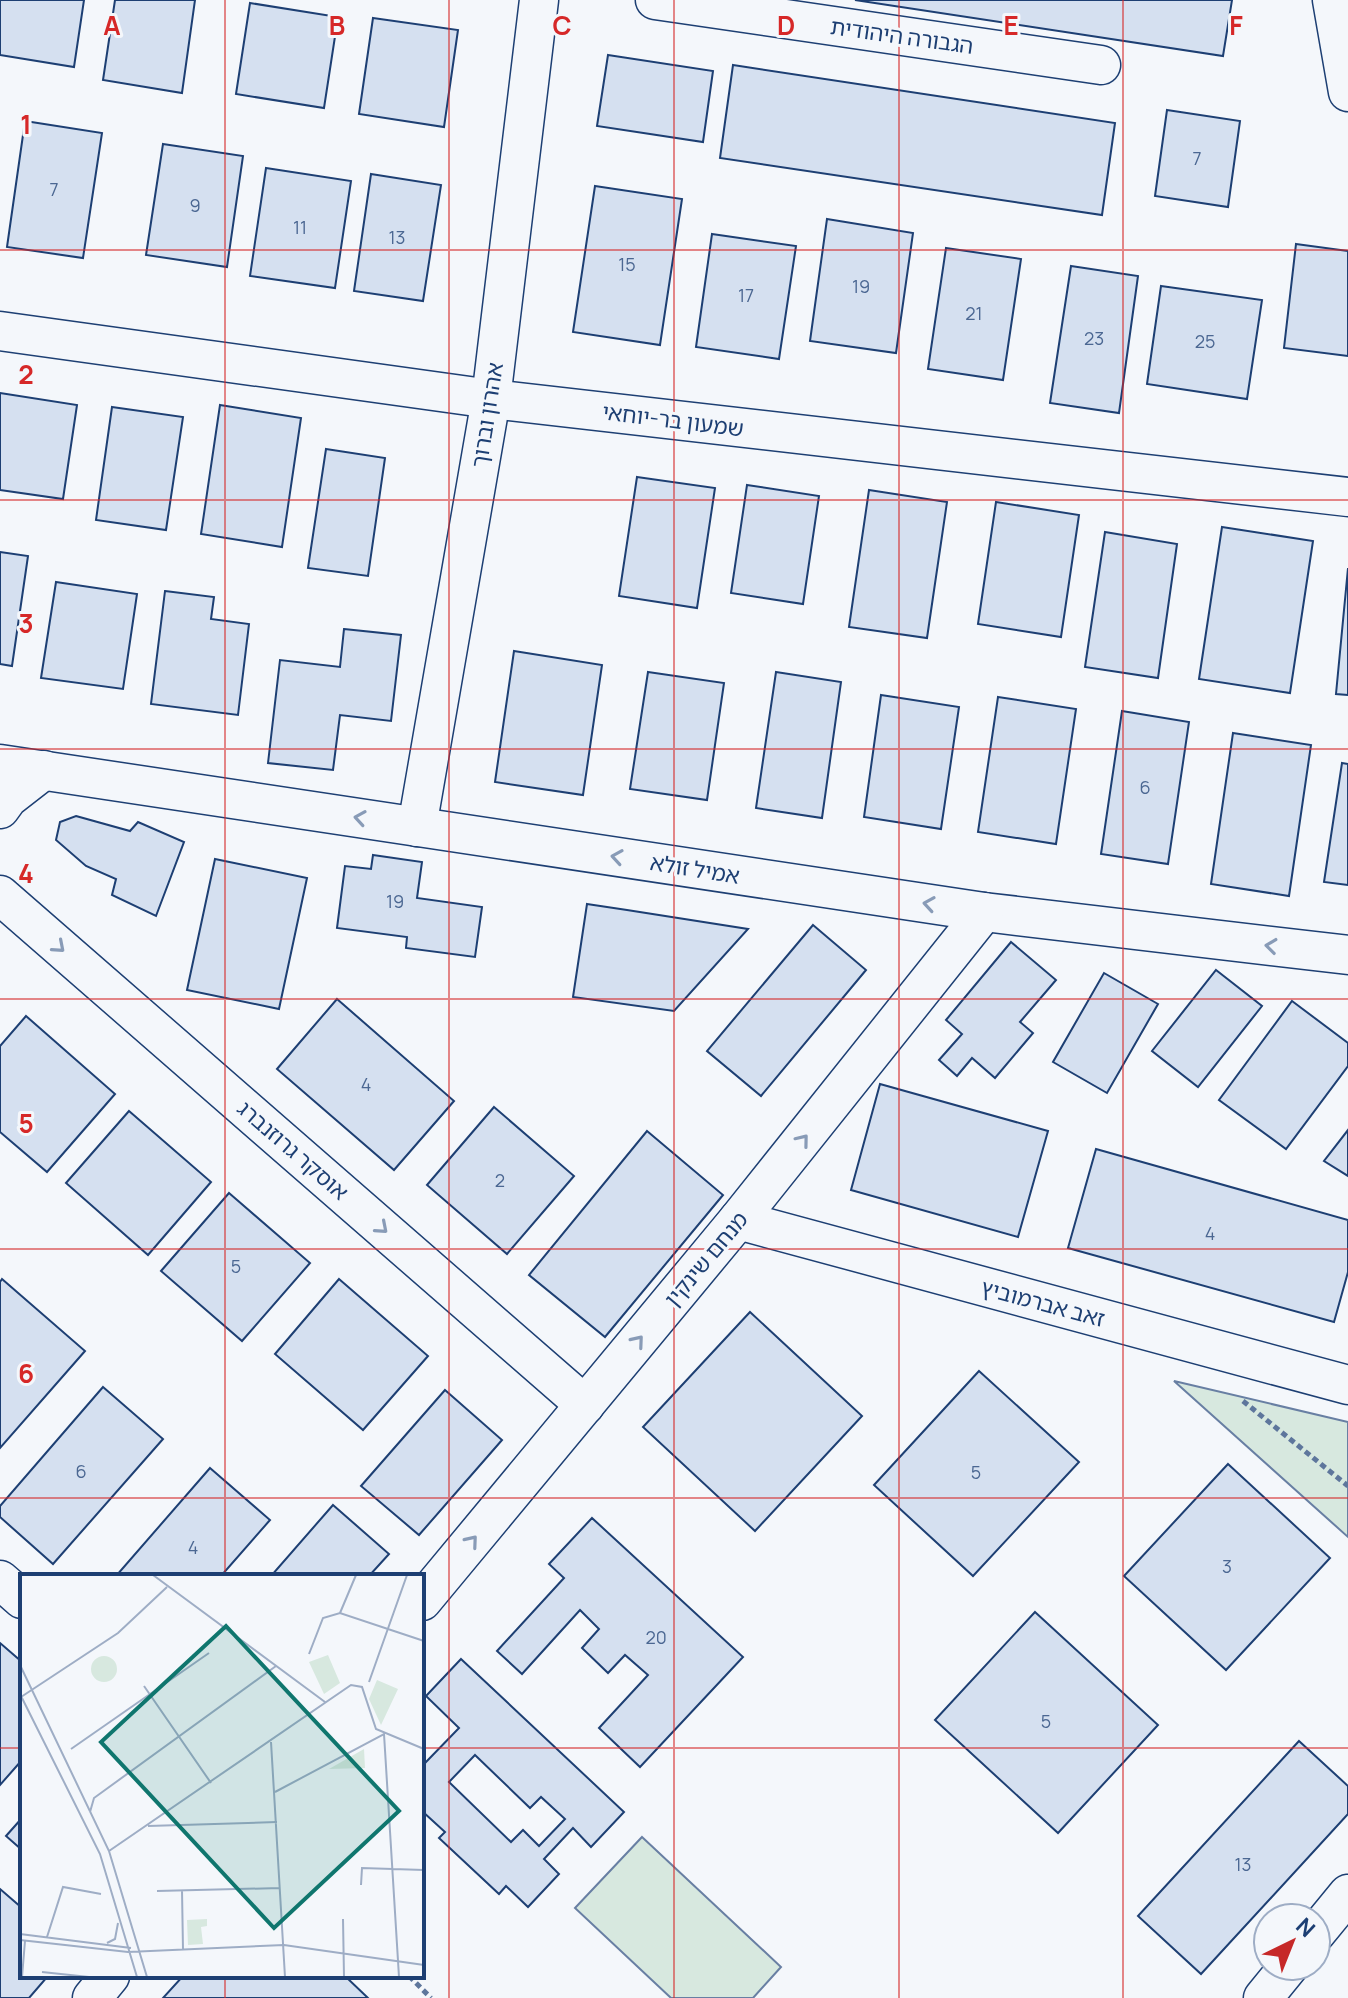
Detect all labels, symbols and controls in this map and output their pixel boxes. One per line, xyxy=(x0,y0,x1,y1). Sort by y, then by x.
text: A xyxy=(103,7,121,43)
text: B xyxy=(329,7,345,43)
text: C xyxy=(552,7,572,43)
text: D xyxy=(777,7,795,43)
text: E xyxy=(1003,7,1019,43)
text: F xyxy=(1229,7,1243,43)
street label: הגבורה היהודית xyxy=(829,11,975,61)
text: 1 xyxy=(20,106,32,142)
house number: 7 xyxy=(1192,146,1202,170)
house number: 7 xyxy=(49,177,59,201)
house number: 9 xyxy=(189,193,201,217)
house number: 11 xyxy=(293,215,307,239)
house number: 13 xyxy=(389,225,405,249)
house number: 15 xyxy=(618,252,636,276)
house number: 19 xyxy=(852,274,870,298)
house number: 17 xyxy=(738,283,754,307)
house number: 21 xyxy=(965,301,983,325)
house number: 23 xyxy=(1084,326,1104,350)
house number: 25 xyxy=(1195,329,1215,353)
text: 2 xyxy=(18,356,34,392)
street label: אהרון וברוך xyxy=(464,360,510,470)
street label: שמעון בר-יוחאי xyxy=(601,396,745,444)
text: 3 xyxy=(18,605,34,641)
house number: 6 xyxy=(1139,775,1151,799)
one-way arrow xyxy=(353,810,366,827)
street label: אמיל זולא xyxy=(648,847,742,891)
one-way arrow xyxy=(610,849,624,866)
text: 4 xyxy=(18,855,34,891)
house number: 19 xyxy=(386,889,404,913)
one-way arrow xyxy=(922,896,936,913)
one-way arrow xyxy=(49,937,64,951)
one-way arrow xyxy=(1264,938,1277,955)
house number: 4 xyxy=(361,1072,371,1096)
street label: אוסקר גרוזנברג xyxy=(231,1093,355,1207)
text: 5 xyxy=(18,1105,34,1141)
one-way arrow xyxy=(793,1134,807,1149)
house number: 2 xyxy=(495,1168,505,1192)
street label: מנחם שינקין xyxy=(657,1205,755,1313)
one-way arrow xyxy=(372,1218,387,1232)
house number: 4 xyxy=(1205,1221,1215,1245)
house number: 5 xyxy=(231,1254,241,1278)
street label: זאב אברמוביץ xyxy=(978,1272,1108,1334)
one-way arrow xyxy=(628,1336,643,1350)
text: 6 xyxy=(18,1355,34,1391)
house number: 6 xyxy=(75,1459,87,1483)
house number: 5 xyxy=(971,1460,981,1484)
house number: 4 xyxy=(188,1535,198,1559)
one-way arrow xyxy=(462,1536,477,1550)
house number: 3 xyxy=(1222,1554,1232,1578)
inset map xyxy=(20,1574,424,1978)
house number: 20 xyxy=(645,1625,667,1649)
house number: 5 xyxy=(1041,1709,1051,1733)
house number: 13 xyxy=(1235,1852,1251,1876)
north arrow xyxy=(1252,1902,1332,1982)
text: N xyxy=(1290,1911,1322,1944)

